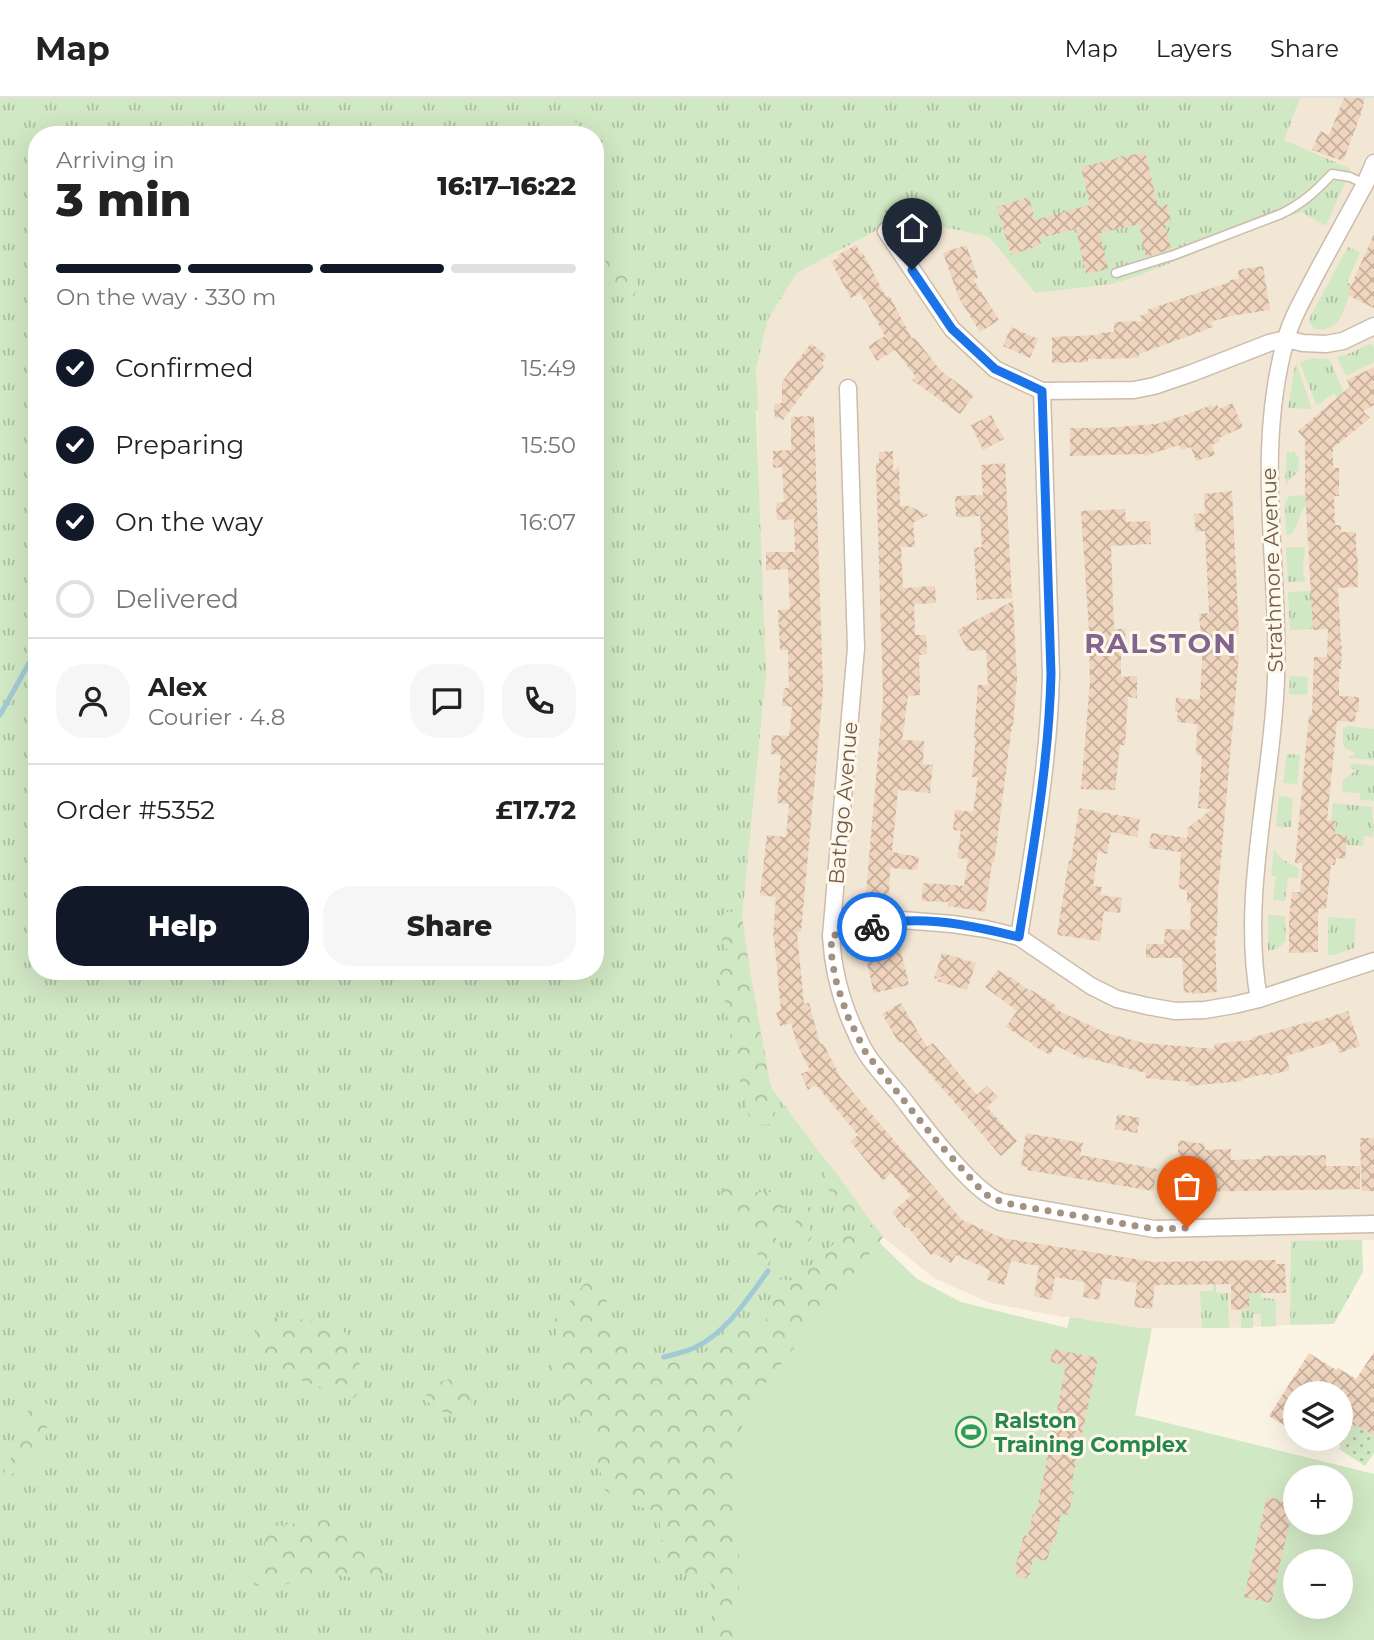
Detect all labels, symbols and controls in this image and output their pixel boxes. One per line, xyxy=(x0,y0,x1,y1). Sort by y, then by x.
text: Map xyxy=(35,28,110,68)
text: Map xyxy=(1064,34,1118,63)
text: Layers xyxy=(1156,34,1232,63)
text: Share xyxy=(1270,34,1339,63)
text: Arriving in xyxy=(56,146,175,174)
text: 16:17–16:22 xyxy=(437,170,576,202)
text: 3 min xyxy=(56,171,192,228)
pin xyxy=(882,198,942,270)
icon: home xyxy=(893,209,931,247)
text: On the way · 330 m xyxy=(56,283,276,311)
icon: check xyxy=(56,349,94,387)
text: Confirmed xyxy=(115,352,254,384)
text: 15:49 xyxy=(521,354,576,382)
icon: check xyxy=(56,426,94,464)
text: Preparing xyxy=(115,429,244,461)
text: 15:50 xyxy=(522,431,576,459)
street label: Strathmore Avenue xyxy=(1256,467,1288,673)
icon: check xyxy=(56,503,94,541)
text: On the way xyxy=(115,506,263,538)
text: 16:07 xyxy=(520,508,576,536)
text: Delivered xyxy=(115,583,239,615)
district label: RALSTON xyxy=(1084,626,1238,660)
button: person xyxy=(56,664,130,738)
button: chat xyxy=(410,664,484,738)
button: phone xyxy=(502,664,576,738)
text: Alex xyxy=(148,671,207,703)
text: Courier · 4.8 xyxy=(148,703,285,731)
street label: Bathgo Avenue xyxy=(823,721,863,885)
text: Order #5352 xyxy=(56,794,215,826)
text: £17.72 xyxy=(495,794,576,826)
button: Help xyxy=(56,886,309,966)
button: Share xyxy=(323,886,576,966)
courier xyxy=(837,892,907,962)
icon: bike xyxy=(853,908,891,946)
pin xyxy=(1157,1156,1217,1228)
icon: bag xyxy=(1168,1167,1206,1205)
map controls xyxy=(1283,1381,1353,1619)
button: layers xyxy=(1283,1381,1353,1451)
place label: Ralston Training Complex xyxy=(994,1408,1188,1457)
sports icon: Ralston Training Complex xyxy=(954,1415,988,1449)
button: + xyxy=(1283,1465,1353,1535)
button: − xyxy=(1283,1549,1353,1619)

